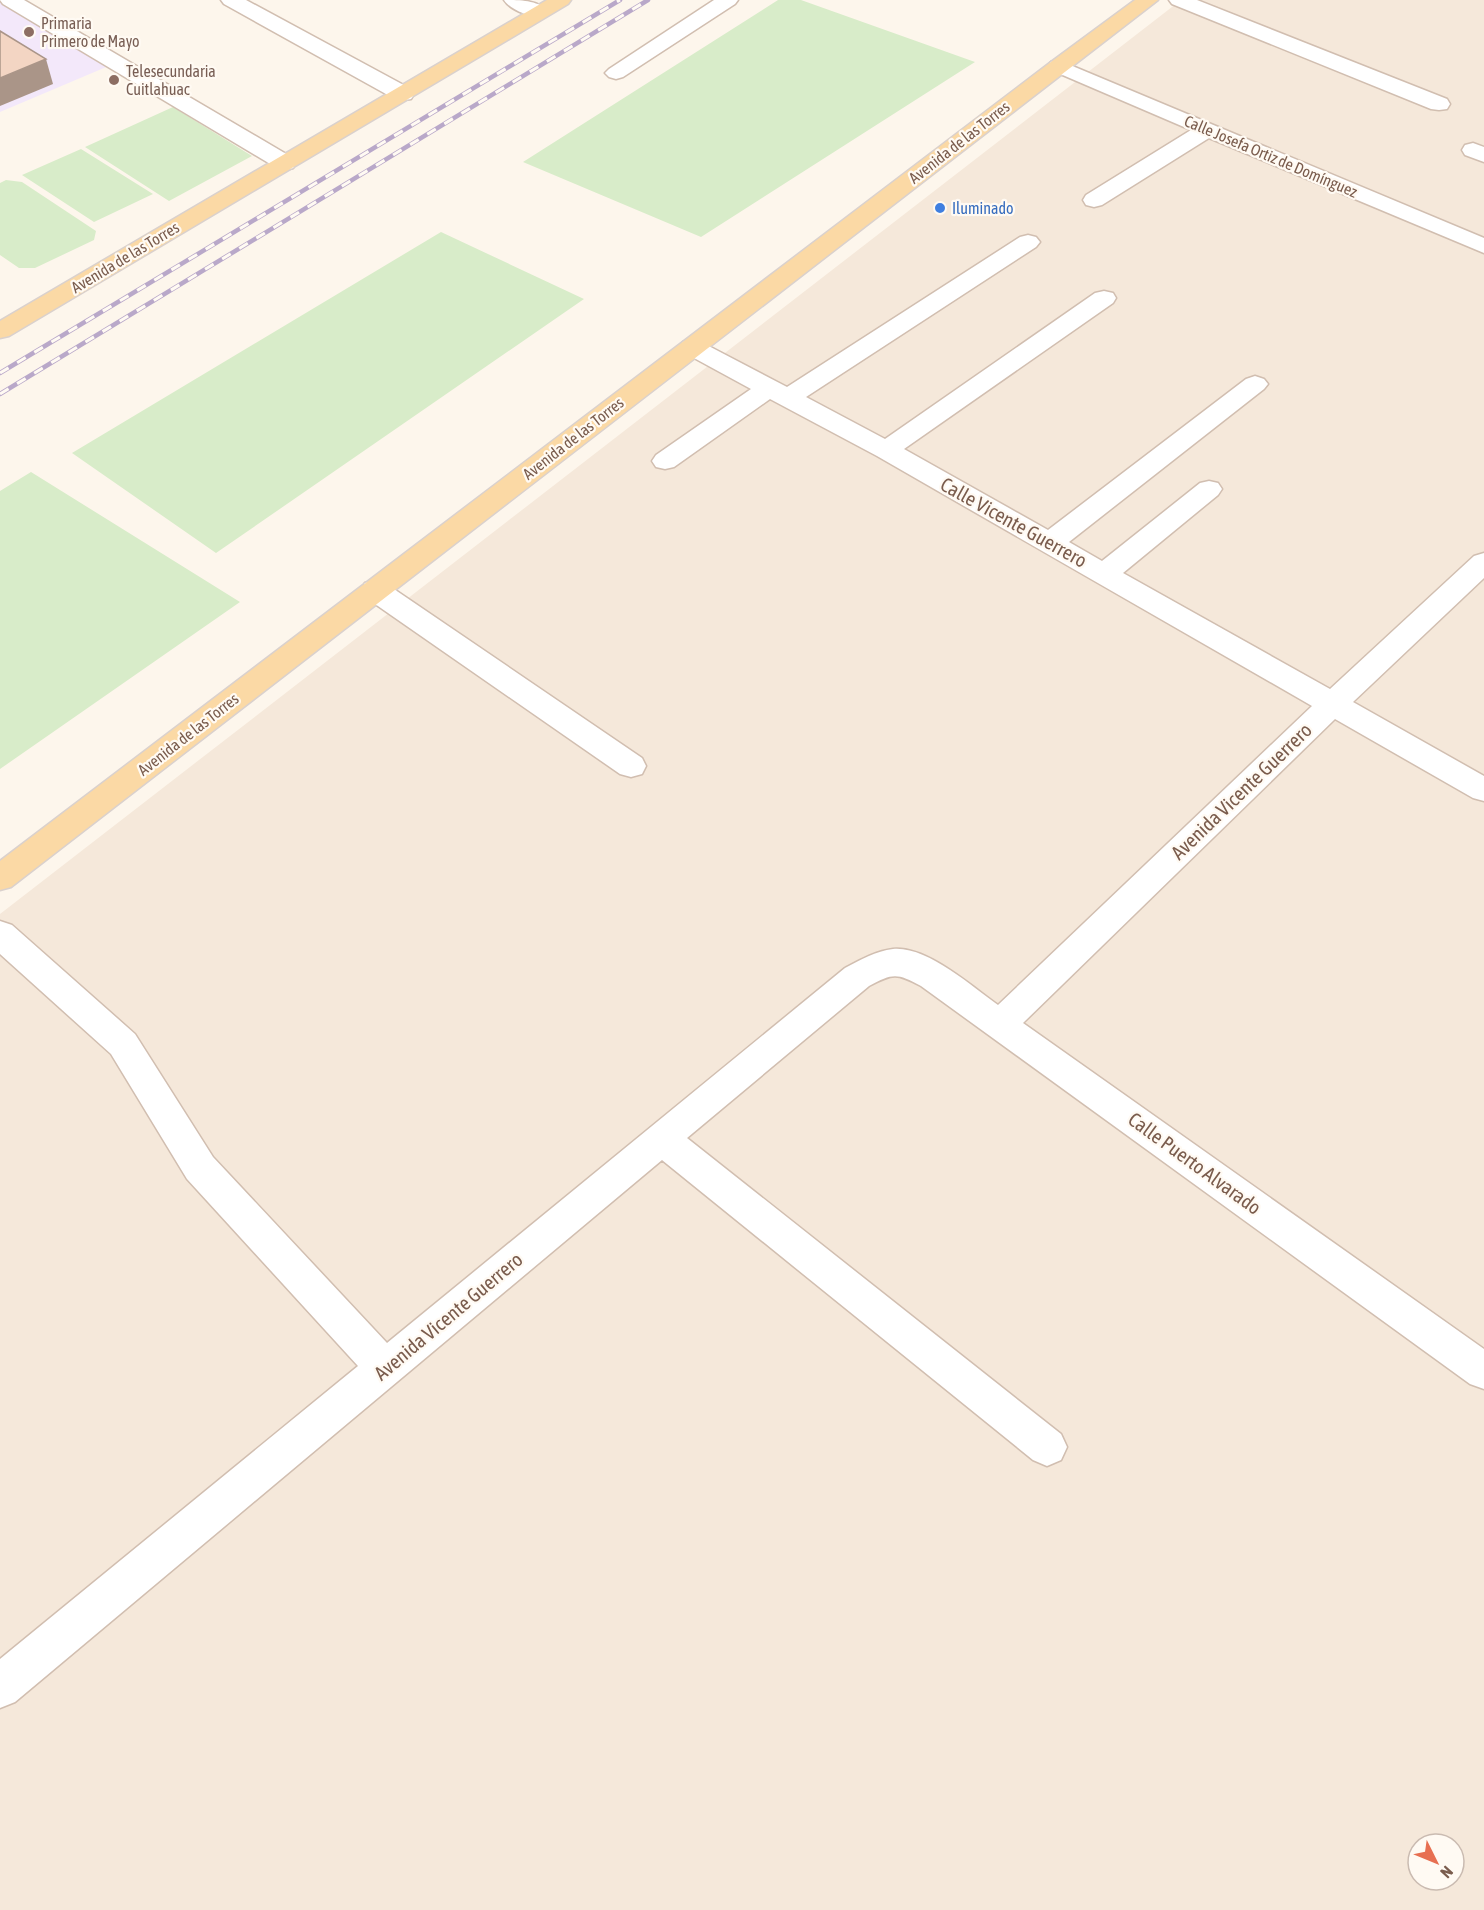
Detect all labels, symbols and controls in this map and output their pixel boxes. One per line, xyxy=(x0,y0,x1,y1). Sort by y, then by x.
place label: Primaria Primero de Mayo xyxy=(41,14,140,51)
marker: Primaria Primero de Mayo xyxy=(22,25,36,39)
place label: Telesecundaria Cuitlahuac xyxy=(126,62,216,98)
marker: Telesecundaria Cuitlahuac xyxy=(107,73,121,87)
street label: Avenida de las Torres xyxy=(905,97,1013,187)
street label: Calle Josefa Ortiz de Domínguez xyxy=(1181,111,1360,202)
place label: Iluminado xyxy=(952,199,1014,217)
marker: Iluminado xyxy=(933,201,947,215)
street label: Avenida de las Torres xyxy=(68,218,183,296)
street label: Avenida de las Torres xyxy=(519,393,627,483)
street label: Calle Vicente Guerrero xyxy=(937,472,1091,572)
street label: Avenida de las Torres xyxy=(134,689,242,779)
street label: Avenida Vicente Guerrero xyxy=(1166,718,1316,864)
street label: Calle Puerto Alvarado xyxy=(1124,1107,1266,1219)
street label: Avenida Vicente Guerrero xyxy=(369,1247,527,1385)
north arrow xyxy=(1406,1832,1466,1892)
text: N xyxy=(1437,1863,1457,1882)

